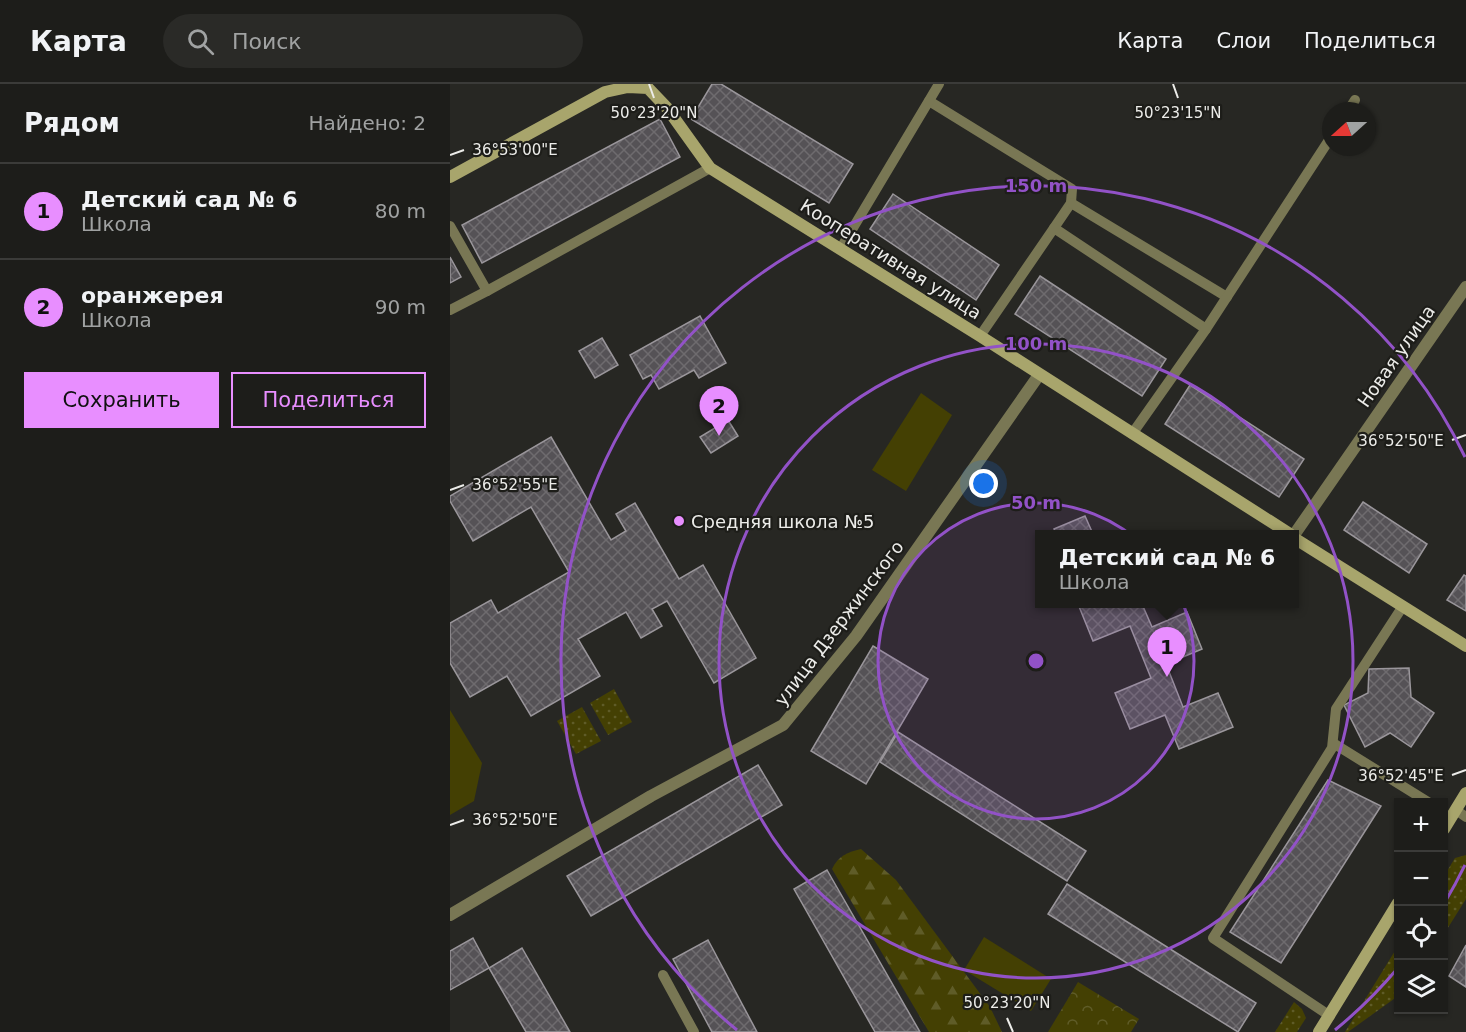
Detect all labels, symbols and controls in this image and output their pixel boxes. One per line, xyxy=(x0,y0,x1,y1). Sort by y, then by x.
search box xyxy=(163,14,583,68)
text: Карта xyxy=(30,25,127,58)
icon: search xyxy=(184,25,217,58)
text: Поиск xyxy=(232,29,302,54)
text: Карта xyxy=(1117,29,1183,53)
text: Слои xyxy=(1216,29,1271,53)
text: Поделиться xyxy=(1304,29,1436,53)
north arrow xyxy=(1322,102,1376,156)
text: 50°23'20"N xyxy=(610,104,698,122)
text: 50°23'15"N xyxy=(1134,104,1222,122)
text: Рядом xyxy=(24,108,120,138)
text: Найдено: 2 xyxy=(308,111,426,135)
text: 36°53'00"E xyxy=(472,141,558,159)
text: 150 m xyxy=(1005,175,1067,196)
text: Детский сад № 6 xyxy=(81,187,297,212)
street label: Кооперативная улица xyxy=(797,195,985,323)
text: 1 xyxy=(37,199,50,223)
text: 80 m xyxy=(375,199,426,223)
text: Школа xyxy=(81,212,152,236)
text: оранжерея xyxy=(81,283,224,308)
text: 2 xyxy=(37,295,50,319)
text: 90 m xyxy=(375,295,426,319)
street label: Новая улица xyxy=(1353,301,1439,411)
text: Школа xyxy=(81,308,152,332)
text: 100 m xyxy=(1005,333,1067,354)
button: Сохранить xyxy=(24,372,219,428)
button: Поделиться xyxy=(231,372,426,428)
pin: 2 xyxy=(700,386,738,436)
text: 36°52'50"E xyxy=(1358,432,1444,450)
your location xyxy=(969,469,998,498)
text: 36°52'55"E xyxy=(472,476,558,494)
text: 50 m xyxy=(1011,492,1061,513)
place label: Средняя школа №5 xyxy=(691,511,874,532)
marker: Средняя школа №5 xyxy=(672,514,686,528)
popup xyxy=(1035,530,1299,608)
street label: улица Дзержинского xyxy=(770,536,908,710)
text: Детский сад № 6 xyxy=(1059,545,1275,570)
text: Школа xyxy=(1059,570,1130,594)
pin: 1 xyxy=(1148,628,1186,677)
centre of rings xyxy=(1026,651,1046,671)
text: 36°52'45"E xyxy=(1358,767,1444,785)
map controls xyxy=(1394,798,1448,1014)
button: + xyxy=(1394,798,1448,852)
text: 36°52'50"E xyxy=(472,811,558,829)
button: − xyxy=(1394,852,1448,906)
button: locate xyxy=(1394,906,1448,960)
button: layers xyxy=(1394,960,1448,1014)
text: 50°23'20"N xyxy=(963,994,1051,1012)

